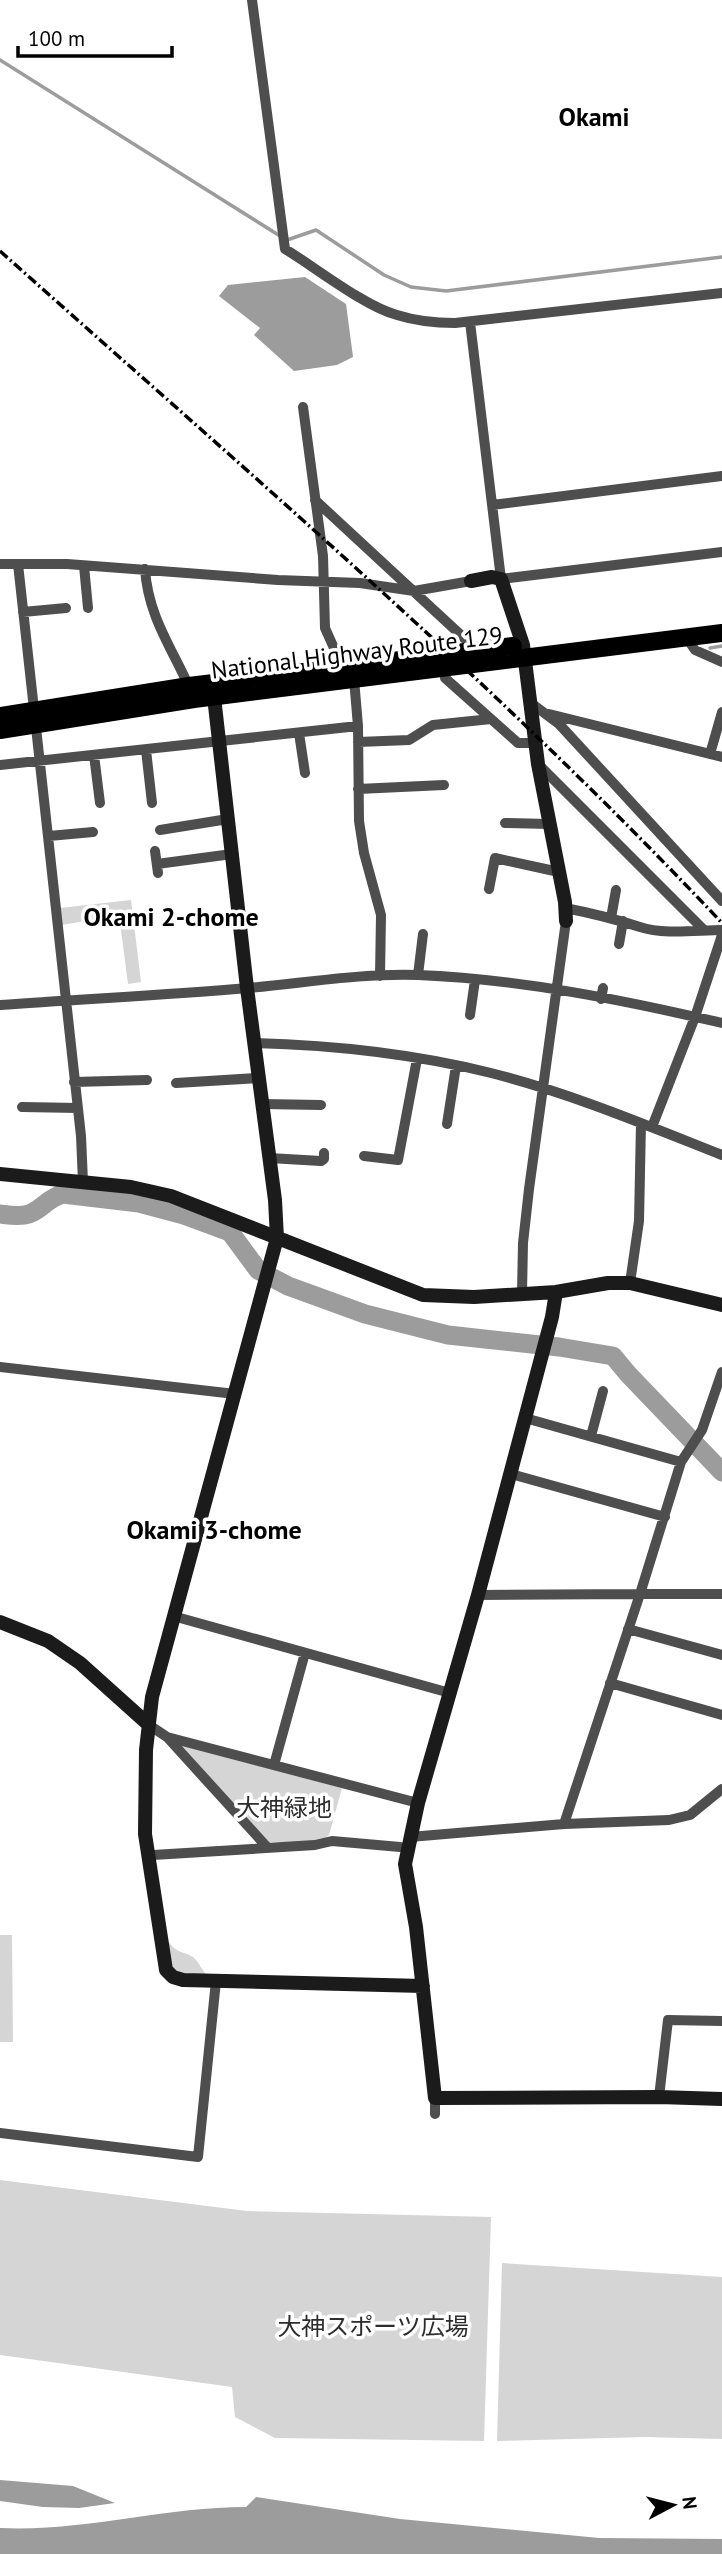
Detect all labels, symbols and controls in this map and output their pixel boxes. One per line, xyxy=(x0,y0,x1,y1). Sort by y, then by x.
scale bar xyxy=(18,14,172,58)
text: 100 m xyxy=(28,25,85,52)
district label: Okami xyxy=(558,100,630,133)
street label: National Highway Route 129 xyxy=(209,619,504,686)
district label: Okami 2-chome xyxy=(83,900,259,933)
district label: Okami 3-chome xyxy=(126,1513,302,1546)
park label: 大神緑地 xyxy=(236,1792,332,1823)
park label: 大神スポーツ広場 xyxy=(277,2311,469,2342)
north arrow xyxy=(638,2470,708,2540)
text: N xyxy=(677,2495,703,2511)

